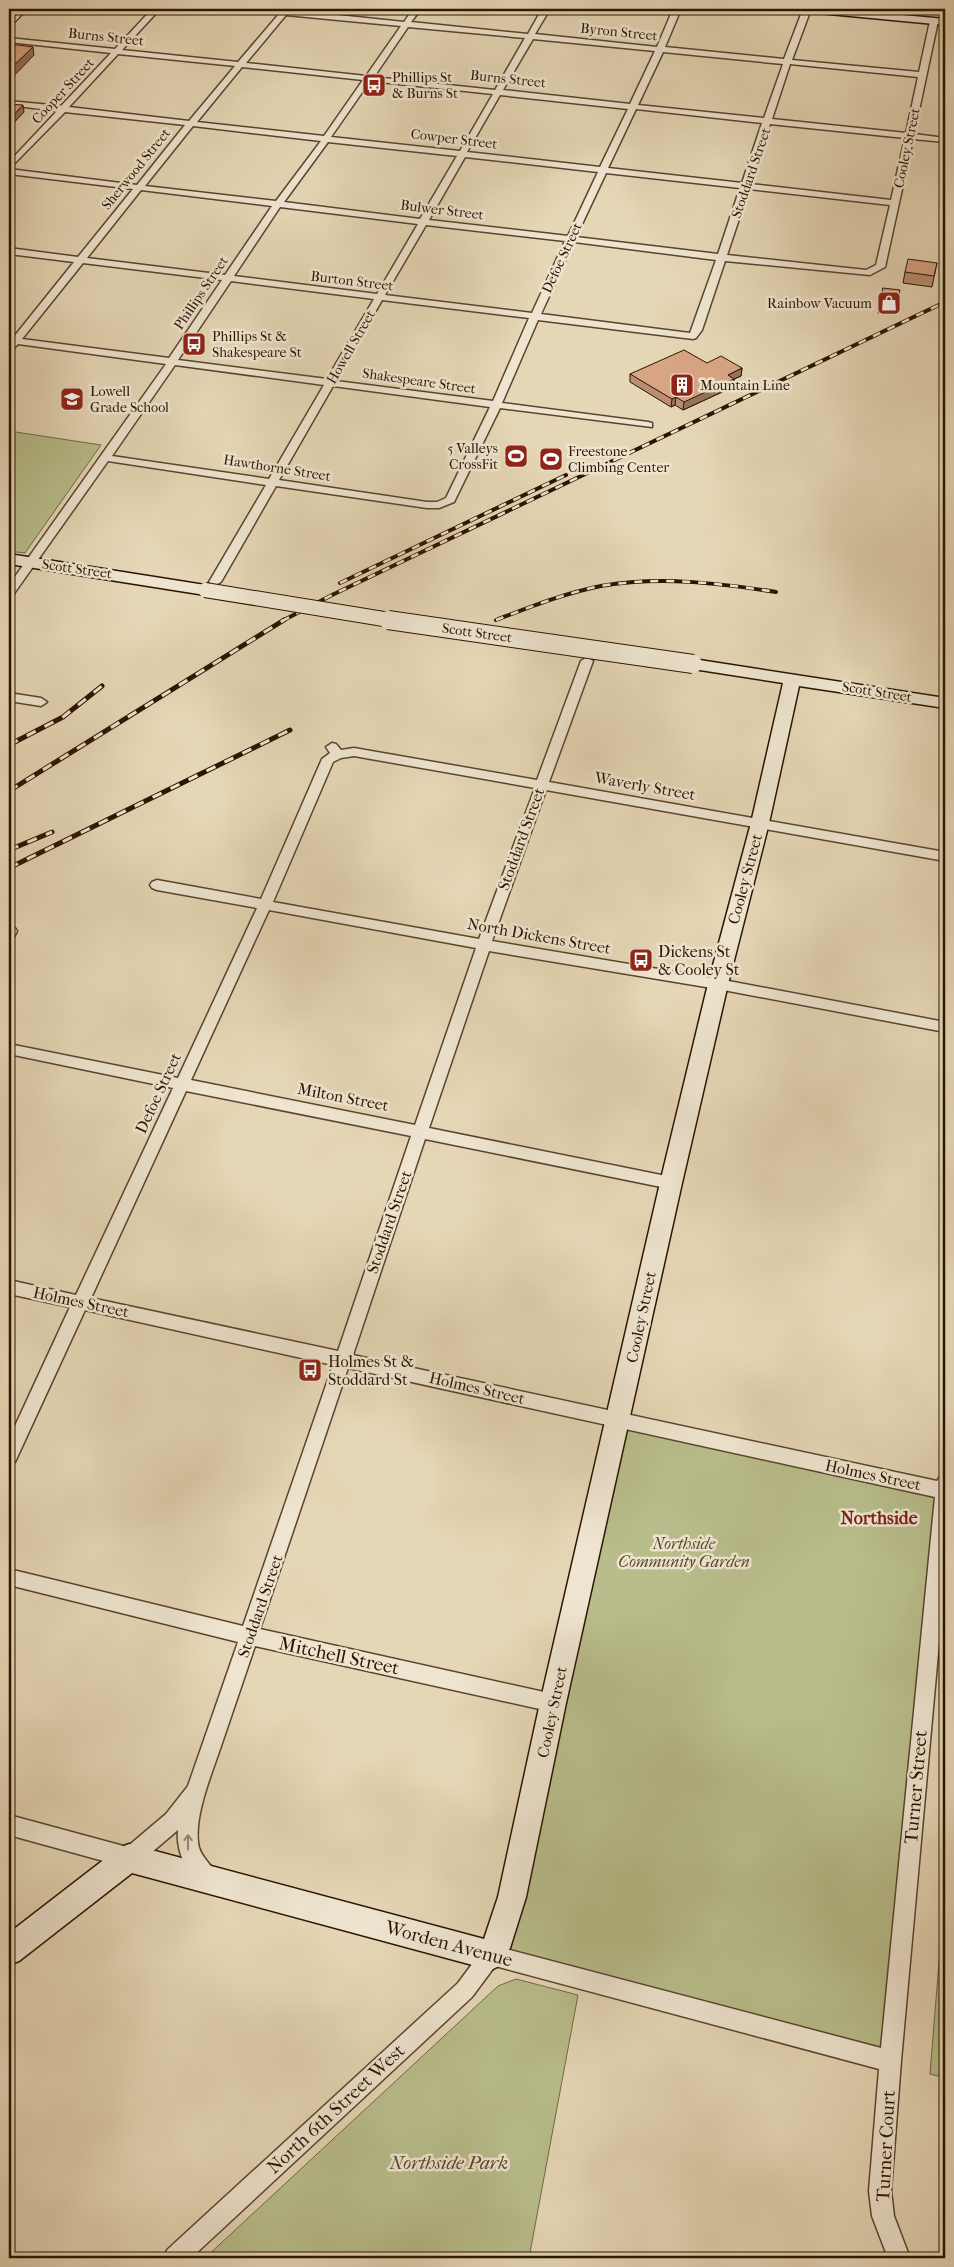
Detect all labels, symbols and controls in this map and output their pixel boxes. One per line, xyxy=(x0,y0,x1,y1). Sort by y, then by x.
street label: Byron Street xyxy=(580,19,658,45)
street label: Burns Street xyxy=(67,25,145,49)
street label: Cooper Street xyxy=(28,54,98,128)
street label: Burns Street xyxy=(469,67,547,91)
place label: Phillips St & Burns St xyxy=(392,69,458,102)
bus stop icon: Phillips St & Burns St xyxy=(361,72,387,98)
street label: Cooley Street xyxy=(890,106,924,190)
street label: Sherwood Street xyxy=(98,125,174,213)
street label: Cowper Street xyxy=(410,125,498,153)
street label: Stoddard Street xyxy=(728,126,774,220)
street label: Bulwer Street xyxy=(399,196,485,224)
street label: Defoe Street xyxy=(538,220,586,296)
street label: Phillips Street xyxy=(170,253,232,333)
street label: Burton Street xyxy=(310,267,394,295)
shop icon: Rainbow Vacuum xyxy=(876,290,902,316)
place label: Rainbow Vacuum xyxy=(767,295,872,312)
street label: Howell Street xyxy=(323,307,379,387)
place label: Phillips St & Shakespeare St xyxy=(212,328,302,361)
bus stop icon: Phillips St & Shakespeare St xyxy=(181,331,207,357)
street label: Shakespeare Street xyxy=(361,365,477,397)
building icon: Mountain Line xyxy=(669,372,695,398)
place label: Mountain Line xyxy=(700,377,790,394)
place label: Lowell Grade School xyxy=(90,383,169,416)
school or university icon: Lowell Grade School xyxy=(59,386,85,412)
place label: 5 Valleys CrossFit xyxy=(447,440,498,473)
sports icon: 5 Valleys CrossFit xyxy=(503,443,529,469)
place label: Freestone Climbing Center xyxy=(568,443,669,476)
sports icon: Freestone Climbing Center xyxy=(538,446,564,472)
street label: Hawthorne Street xyxy=(222,451,332,485)
street label: Scott Street xyxy=(41,556,113,582)
street label: Scott Street xyxy=(441,620,513,646)
street label: Scott Street xyxy=(841,678,913,706)
street label: Waverly Street xyxy=(592,768,697,804)
street label: Stoddard Street xyxy=(494,785,548,893)
street label: Cooley Street xyxy=(724,831,766,926)
street label: North Dickens Street xyxy=(466,914,613,958)
place label: Dickens St & Cooley St xyxy=(658,942,740,979)
bus stop icon: Dickens St & Cooley St xyxy=(628,947,654,973)
street label: Defoe Street xyxy=(131,1049,185,1136)
street label: Milton Street xyxy=(296,1079,390,1115)
street label: Stoddard Street xyxy=(362,1168,416,1276)
street label: Cooley Street xyxy=(622,1269,660,1364)
street label: Holmes Street xyxy=(31,1283,131,1321)
place label: Holmes St & Stoddard St xyxy=(328,1352,414,1389)
bus stop icon: Holmes St & Stoddard St xyxy=(297,1357,323,1383)
street label: Holmes Street xyxy=(427,1368,527,1408)
street label: Holmes Street xyxy=(823,1456,923,1494)
district label: Northside xyxy=(840,1508,918,1529)
park label: Northside Community Garden xyxy=(618,1534,750,1571)
street label: Stoddard Street xyxy=(233,1552,287,1660)
street label: Mitchell Street xyxy=(277,1632,401,1680)
street label: Cooley Street xyxy=(533,1664,571,1759)
street label: Turner Street xyxy=(900,1729,932,1845)
one-way arrow xyxy=(183,1834,193,1850)
street label: Worden Avenue xyxy=(382,1916,515,1972)
street label: North 6th Street West xyxy=(263,2039,409,2178)
street label: Turner Court xyxy=(872,2089,900,2202)
park label: Northside Park xyxy=(389,2152,508,2174)

